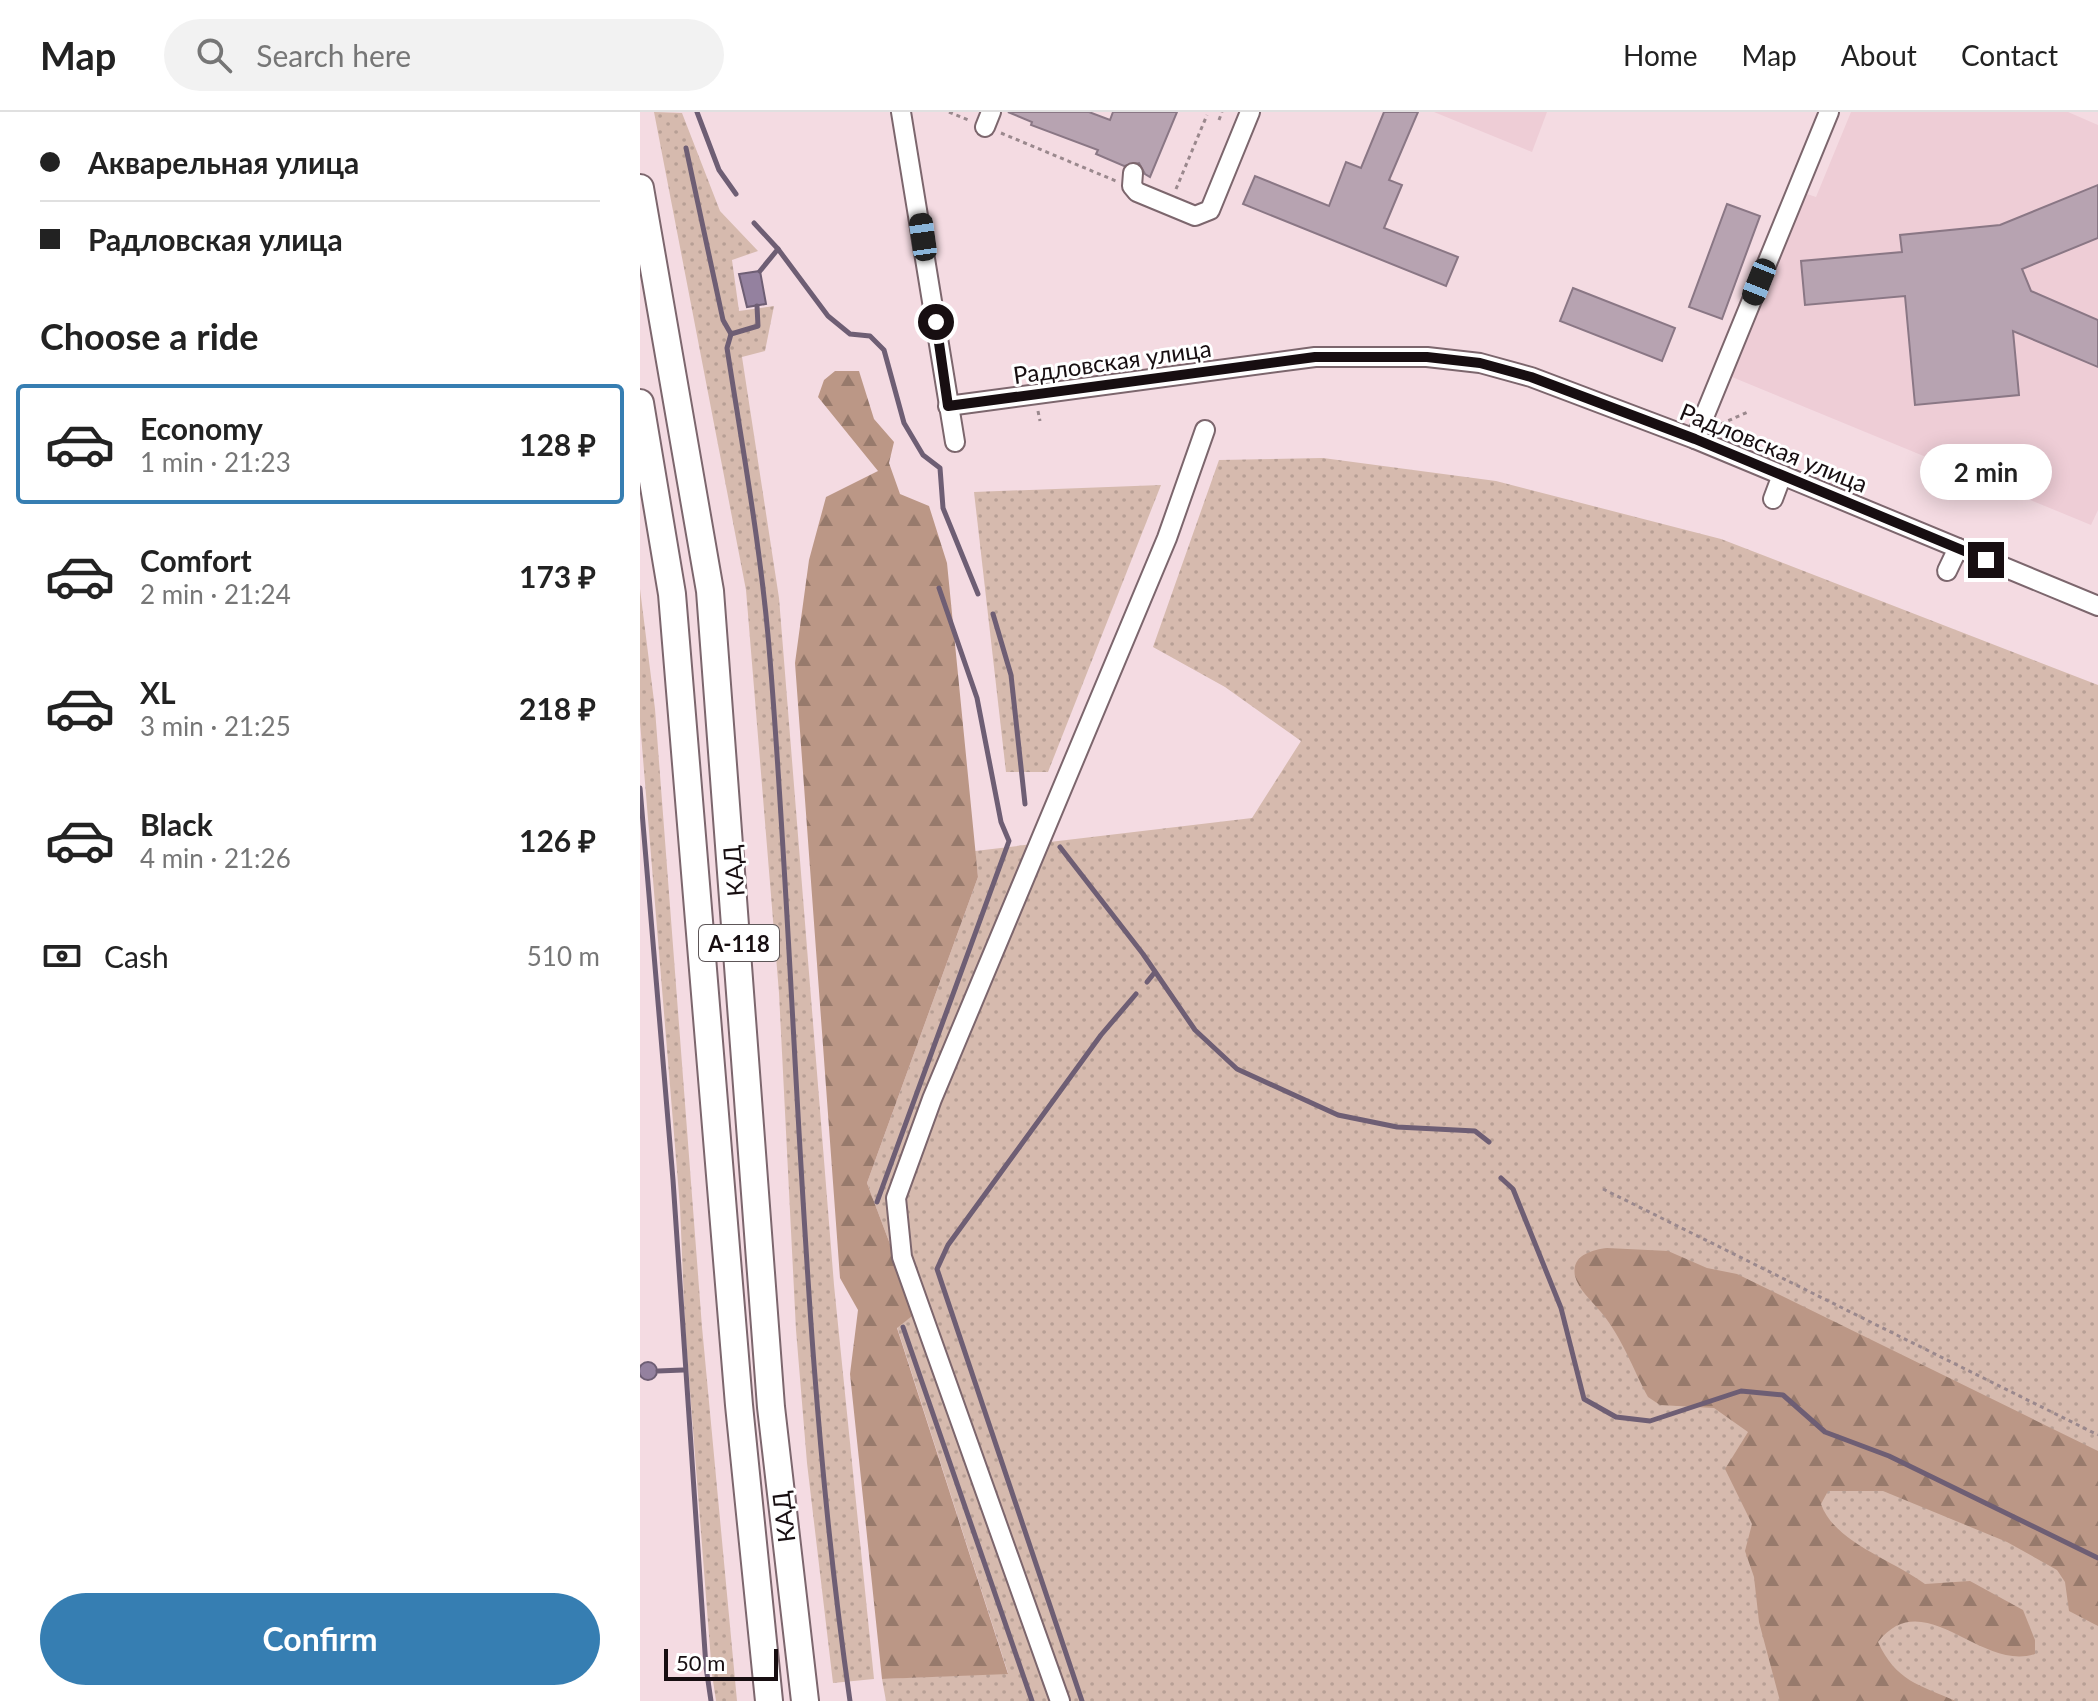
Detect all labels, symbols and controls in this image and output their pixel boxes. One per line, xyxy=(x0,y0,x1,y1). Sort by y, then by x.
search box xyxy=(164,19,724,91)
text: Map xyxy=(40,32,116,78)
icon: search xyxy=(192,33,236,77)
text: Search here xyxy=(256,37,411,73)
text: Home xyxy=(1623,38,1698,72)
text: Map xyxy=(1742,38,1797,72)
text: About xyxy=(1841,38,1917,72)
text: Contact xyxy=(1961,38,2058,72)
text: Акварельная улица xyxy=(88,144,359,180)
car xyxy=(908,212,938,262)
text: Радловская улица xyxy=(88,221,343,257)
car xyxy=(1739,255,1779,309)
route start xyxy=(918,304,954,340)
text: Choose a ride xyxy=(40,314,259,358)
street label: Радловская улица xyxy=(1011,333,1213,389)
street label: Радловская улица xyxy=(1676,396,1872,498)
icon: car xyxy=(44,408,116,480)
text: Economy xyxy=(140,410,263,446)
text: 128 ₽ xyxy=(519,426,596,462)
callout: 2 min xyxy=(1920,444,2052,500)
text: 1 min · 21:23 xyxy=(140,446,291,478)
text: 2 min xyxy=(1954,456,2018,488)
icon: car xyxy=(44,540,116,612)
text: Comfort xyxy=(140,542,252,578)
route end xyxy=(1968,542,2004,578)
text: 173 ₽ xyxy=(519,558,596,594)
text: 2 min · 21:24 xyxy=(140,578,291,610)
icon: car xyxy=(44,672,116,744)
text: XL xyxy=(140,674,176,710)
text: 218 ₽ xyxy=(519,690,596,726)
text: 3 min · 21:25 xyxy=(140,710,291,742)
icon: car xyxy=(44,804,116,876)
text: Black xyxy=(140,806,213,842)
text: 126 ₽ xyxy=(519,822,596,858)
text: 4 min · 21:26 xyxy=(140,842,291,874)
street label: КАД xyxy=(716,844,750,898)
road number: А-118 xyxy=(699,925,779,961)
icon: cash xyxy=(40,934,84,978)
text: Cash xyxy=(104,938,169,974)
text: 510 m xyxy=(527,940,600,972)
street label: КАД xyxy=(765,1490,801,1544)
button: Confirm xyxy=(40,1593,600,1685)
scale bar xyxy=(664,1645,778,1681)
text: 50 m xyxy=(676,1649,725,1676)

